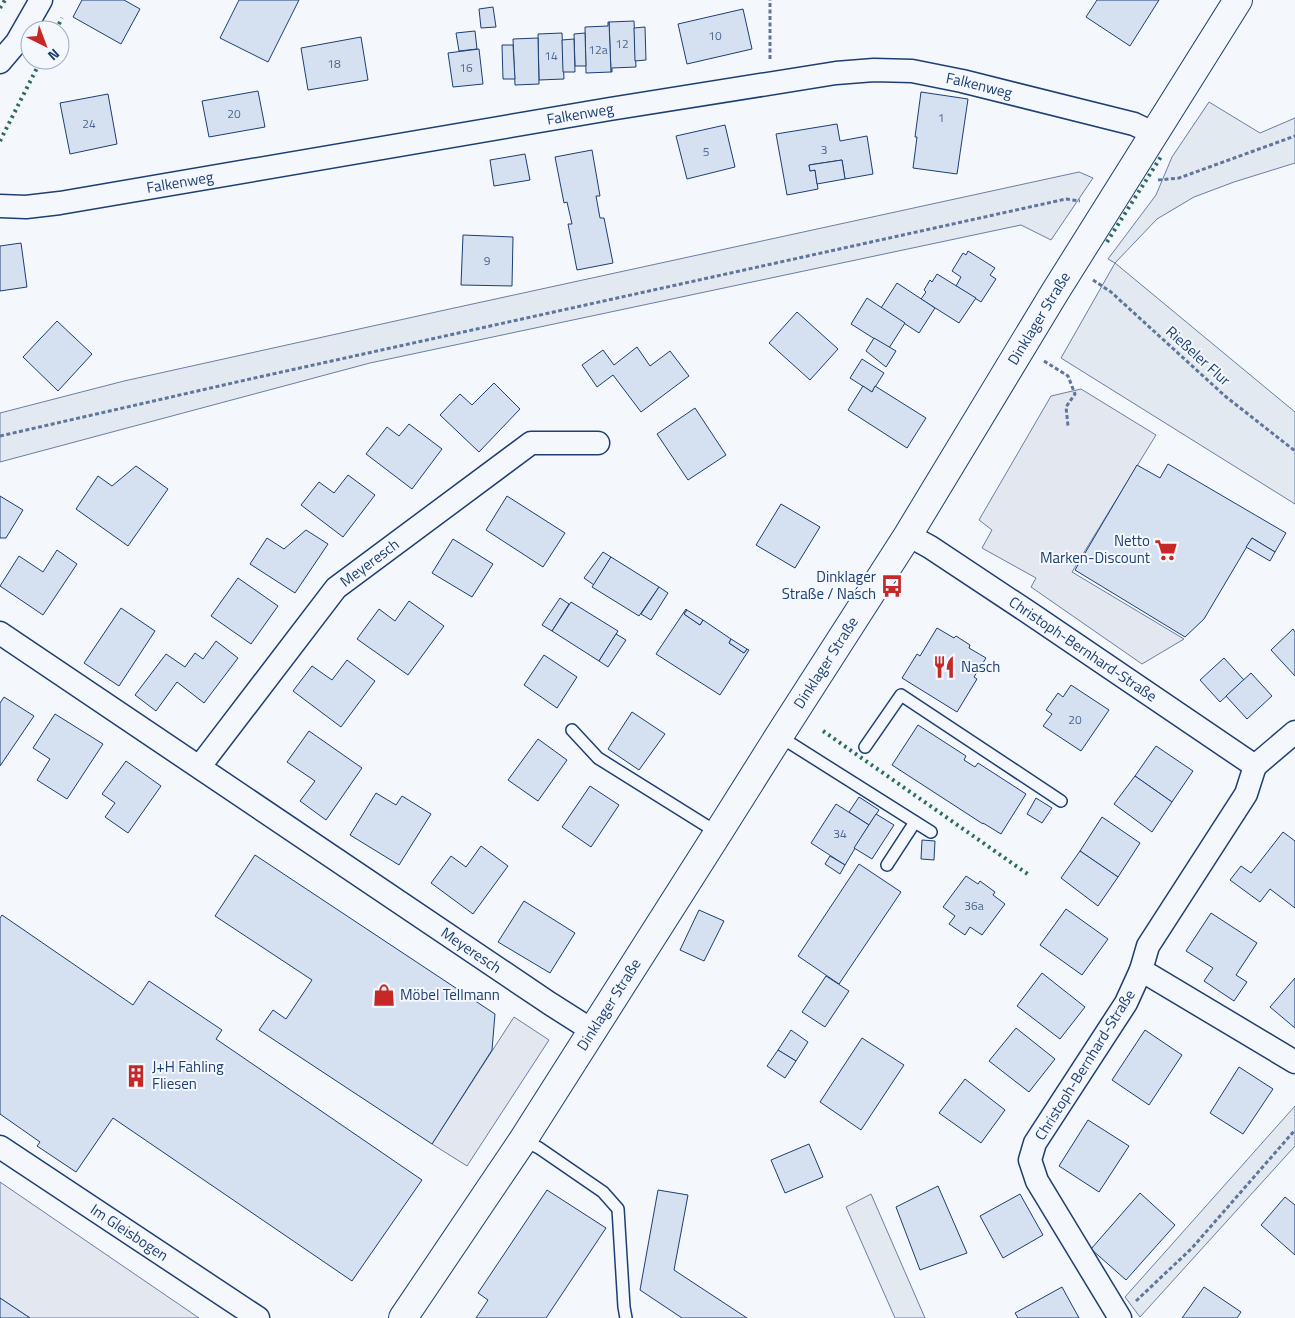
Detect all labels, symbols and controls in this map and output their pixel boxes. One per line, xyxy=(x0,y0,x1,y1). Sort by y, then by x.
north arrow xyxy=(20,20,70,70)
house number: 10 xyxy=(708,26,722,45)
house number: 12 xyxy=(615,34,629,53)
house number: 12a xyxy=(588,40,608,59)
text: N xyxy=(43,44,65,66)
house number: 14 xyxy=(544,46,558,65)
house number: 18 xyxy=(327,54,341,73)
house number: 16 xyxy=(459,58,473,77)
street label: Falkenweg xyxy=(944,66,1015,104)
street label: Falkenweg xyxy=(545,97,616,131)
house number: 20 xyxy=(227,104,241,123)
house number: 1 xyxy=(938,108,944,127)
house number: 24 xyxy=(82,114,96,133)
house number: 3 xyxy=(821,140,827,159)
house number: 5 xyxy=(703,142,710,161)
street label: Falkenweg xyxy=(145,165,215,199)
house number: 9 xyxy=(484,251,491,270)
street label: Dinklager Straße xyxy=(1002,267,1076,369)
street label: Rießeler Flur xyxy=(1161,320,1236,391)
place label: Netto Marken-Discount xyxy=(1040,529,1151,569)
street label: Meyeresch xyxy=(335,533,404,592)
supermarket icon: Netto Marken-Discount xyxy=(1153,537,1179,563)
place label: Dinklager Straße / Nasch xyxy=(782,565,876,605)
bus stop icon: Dinklager Straße / Nasch xyxy=(879,573,905,599)
street label: Christoph-Bernhard-Straße xyxy=(1005,590,1162,707)
street label: Dinklager Straße xyxy=(788,612,864,713)
restaurant icon: Nasch xyxy=(931,654,957,680)
place label: Nasch xyxy=(961,655,1000,678)
house number: 20 xyxy=(1068,710,1082,729)
house number: 34 xyxy=(833,824,847,843)
house number: 36a xyxy=(964,896,984,915)
street label: Meyeresch xyxy=(436,921,506,979)
street label: Dinklager Straße xyxy=(571,954,646,1055)
shop icon: Möbel Tellmann xyxy=(371,982,397,1008)
place label: Möbel Tellmann xyxy=(400,983,500,1006)
street label: Christoph-Bernhard-Straße xyxy=(1029,985,1141,1145)
place label: J+H Fahling Fliesen xyxy=(152,1055,224,1095)
building icon: J+H Fahling Fliesen xyxy=(123,1063,149,1089)
street label: Im Gleisbogen xyxy=(86,1198,173,1266)

